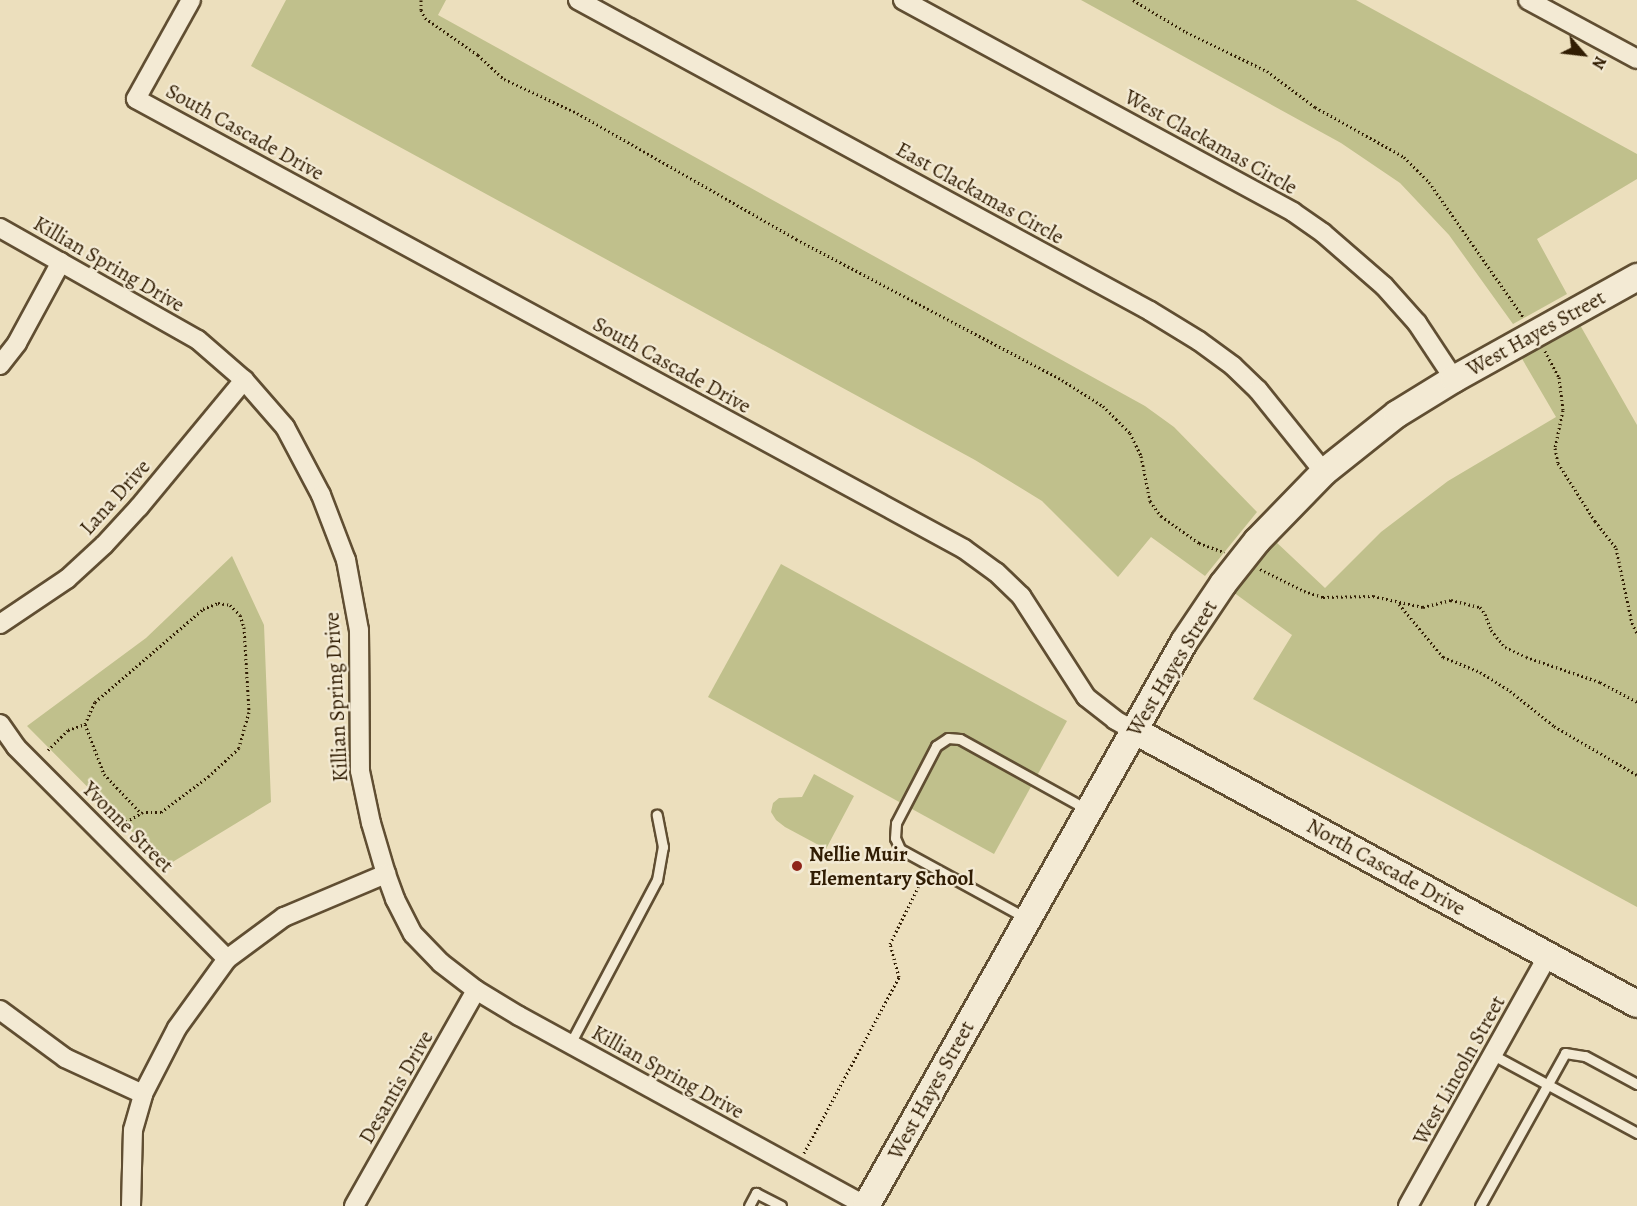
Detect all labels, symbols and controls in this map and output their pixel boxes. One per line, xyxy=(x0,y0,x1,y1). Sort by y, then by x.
north arrow xyxy=(1553,24,1613,84)
text: N xyxy=(1586,52,1611,73)
street label: South Cascade Drive xyxy=(162,78,328,186)
street label: West Clackamas Circle xyxy=(1120,84,1302,200)
street label: East Clackamas Circle xyxy=(892,136,1068,250)
street label: Killian Spring Drive xyxy=(29,211,189,317)
street label: West Hayes Street xyxy=(1462,285,1610,381)
street label: South Cascade Drive xyxy=(589,311,755,419)
street label: Lana Drive xyxy=(75,454,155,540)
street label: West Hayes Street xyxy=(1121,595,1223,741)
street label: Killian Spring Drive xyxy=(319,611,353,783)
street label: Yvonne Street xyxy=(77,776,179,878)
street label: North Cascade Drive xyxy=(1302,813,1470,921)
place label: Nellie Muir Elementary School xyxy=(809,841,974,891)
marker: Nellie Muir Elementary School xyxy=(790,859,804,873)
street label: West Lincoln Street xyxy=(1408,991,1510,1149)
street label: West Hayes Street xyxy=(883,1016,979,1164)
street label: Killian Spring Drive xyxy=(587,1020,749,1124)
street label: Desantis Drive xyxy=(353,1026,439,1148)

